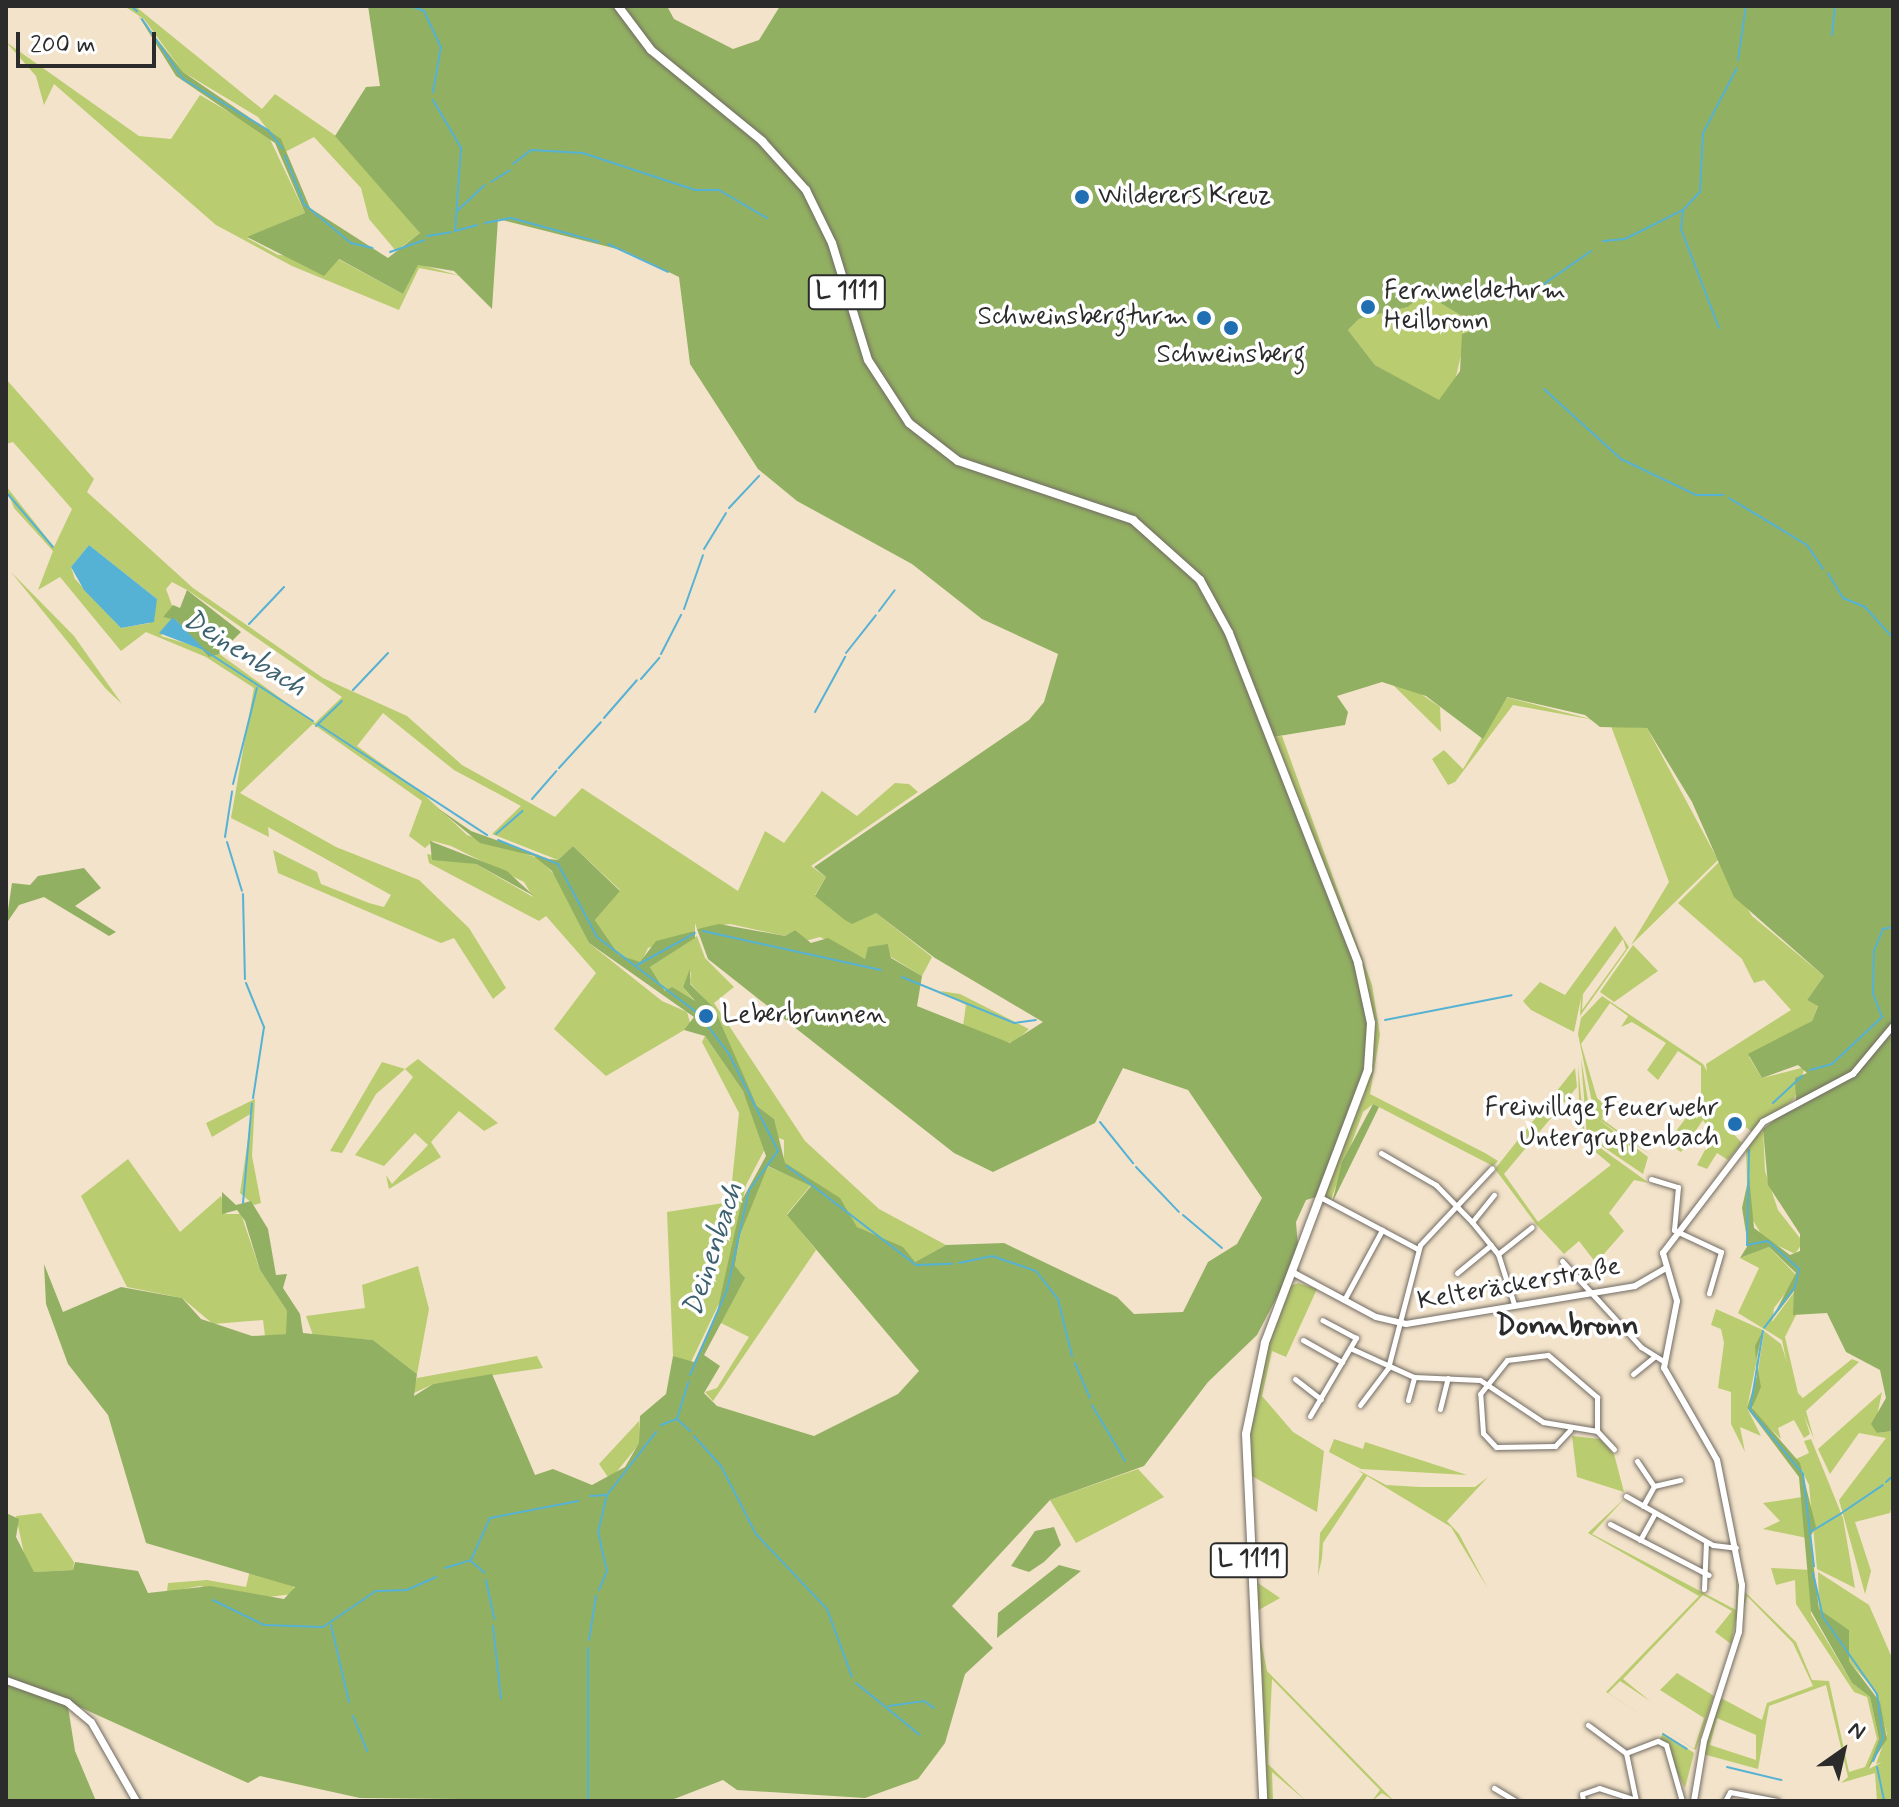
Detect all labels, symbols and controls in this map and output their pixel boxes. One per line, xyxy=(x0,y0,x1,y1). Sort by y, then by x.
scale bar xyxy=(20,16,160,66)
text: 200 m xyxy=(30,30,96,61)
place label: Wilderers Kreuz xyxy=(1098,181,1271,213)
marker: Wilderers Kreuz xyxy=(1073,188,1091,206)
road number: L 1111 xyxy=(807,272,887,312)
place label: Fernmeldeturm Heilbronn xyxy=(1384,276,1566,338)
marker: Fernmeldeturm Heilbronn xyxy=(1359,298,1377,316)
place label: Schweinsbergturm xyxy=(978,302,1188,334)
marker: Schweinsbergturm xyxy=(1195,309,1213,327)
marker: Schweinsberg xyxy=(1222,319,1240,337)
place label: Schweinsberg xyxy=(1157,340,1305,372)
water label: Deinenbach xyxy=(176,603,312,705)
place label: Leberbrunnen xyxy=(722,1000,886,1032)
marker: Leberbrunnen xyxy=(697,1007,715,1025)
place label: Freiwillige Feuerwehr Untergruppenbach xyxy=(1489,1093,1719,1154)
marker: Freiwillige Feuerwehr Untergruppenbach xyxy=(1726,1115,1744,1133)
water label: Deinenbach xyxy=(677,1179,751,1321)
street label: Kelteräckerstraße xyxy=(1415,1252,1623,1318)
district label: Donnbronn xyxy=(1495,1308,1639,1344)
road number: L 1111 xyxy=(1209,1540,1289,1580)
north arrow xyxy=(1803,1711,1883,1791)
text: N xyxy=(1843,1715,1870,1747)

